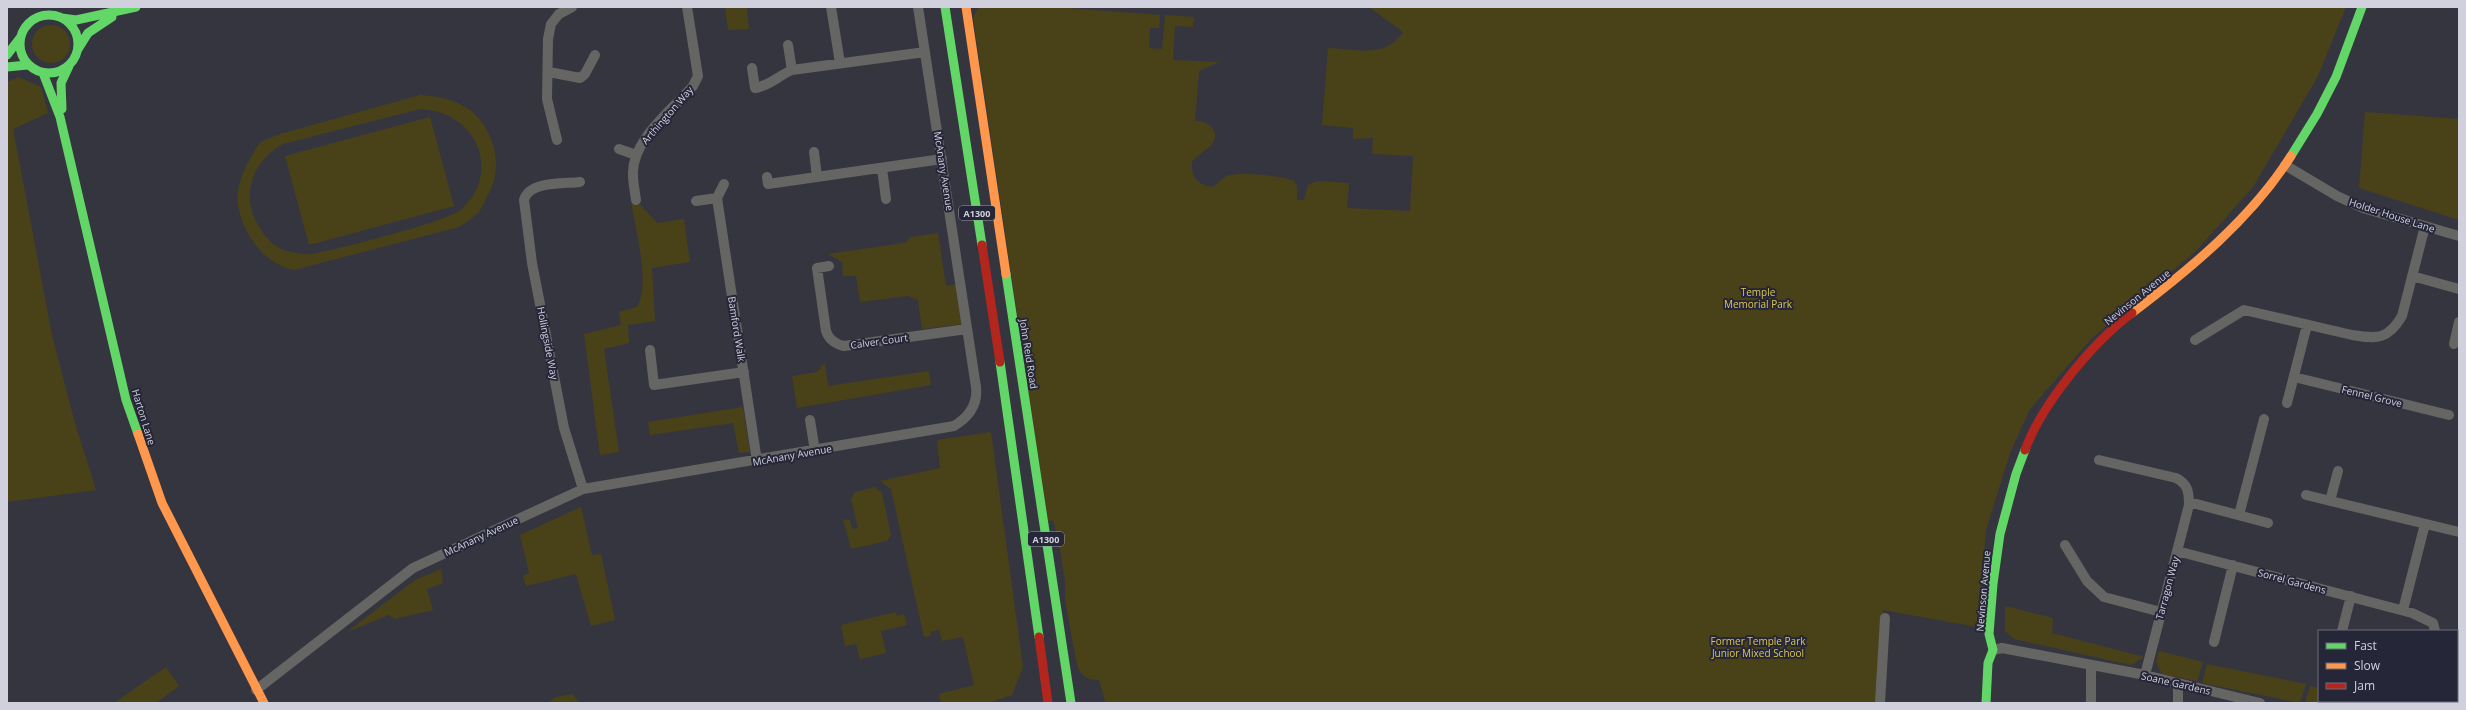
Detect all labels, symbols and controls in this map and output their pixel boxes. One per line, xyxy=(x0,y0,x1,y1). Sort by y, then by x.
street label: Arthington Way xyxy=(638,82,697,147)
street label: McAnany Avenue xyxy=(931,130,957,212)
street label: Holder House Lane xyxy=(2347,195,2437,236)
road number: A1300 xyxy=(959,206,995,220)
street label: Nevinson Avenue xyxy=(2101,266,2173,328)
park label: Temple Memorial Park xyxy=(1724,285,1793,311)
street label: Bamford Walk xyxy=(725,295,749,363)
street label: Hollingside Way xyxy=(534,305,562,382)
street label: John Reid Road xyxy=(1016,317,1041,390)
street label: Calver Court xyxy=(849,330,909,352)
street label: Fennel Grove xyxy=(2340,382,2404,410)
street label: Harton Lane xyxy=(129,387,159,447)
street label: McAnany Avenue xyxy=(751,441,833,469)
street label: McAnany Avenue xyxy=(442,513,521,559)
road number: A1300 xyxy=(1028,532,1064,546)
street label: Nevinson Avenue xyxy=(1972,550,1994,632)
street label: Tarragon Way xyxy=(2152,554,2182,621)
street label: Sorrel Gardens xyxy=(2256,565,2328,597)
legend xyxy=(2318,630,2458,702)
park label: Former Temple Park Junior Mixed School xyxy=(1711,634,1806,660)
text: Fast xyxy=(2354,637,2377,654)
text: Slow xyxy=(2354,657,2381,674)
street label: Soane Gardens xyxy=(2140,668,2212,698)
text: Jam xyxy=(2353,677,2375,694)

